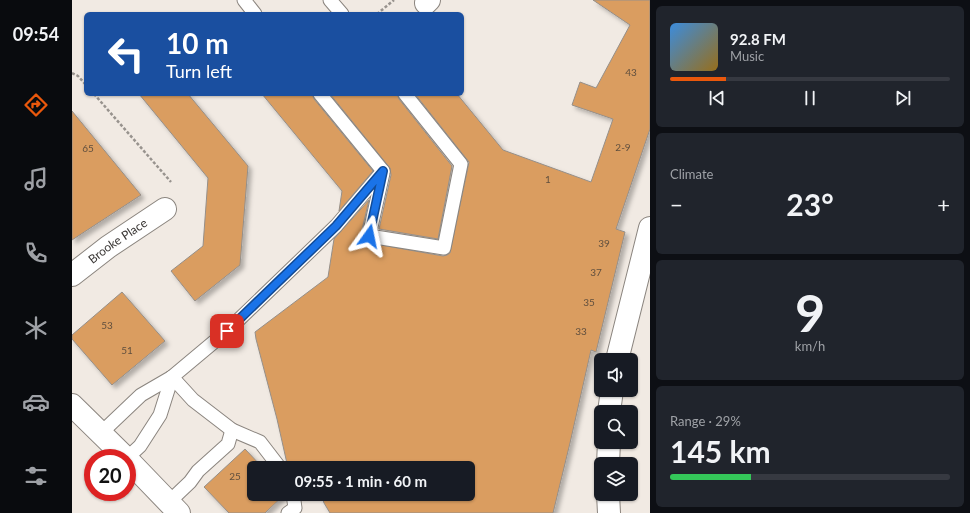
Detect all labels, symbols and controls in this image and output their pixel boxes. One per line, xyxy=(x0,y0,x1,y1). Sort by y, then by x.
text: 09:54 xyxy=(13,23,59,45)
text: 10 m xyxy=(166,26,229,60)
icon: left xyxy=(100,28,152,80)
text: 92.8 FM xyxy=(730,30,786,48)
text: Music xyxy=(730,48,764,64)
text: Turn left xyxy=(166,60,232,82)
house number: 43 xyxy=(625,66,637,78)
icon: previous xyxy=(706,87,728,109)
icon: pause xyxy=(799,87,821,109)
icon: next xyxy=(892,87,914,109)
icon: directions xyxy=(22,91,50,119)
house number: 2-9 xyxy=(615,141,631,153)
house number: 65 xyxy=(82,142,94,154)
icon: music xyxy=(22,165,50,193)
text: Climate xyxy=(670,166,713,182)
house number: 1 xyxy=(545,173,551,185)
text: 23° xyxy=(786,186,834,222)
text: − xyxy=(670,191,683,218)
text: + xyxy=(937,191,950,218)
street label: Brooke Place xyxy=(85,215,150,267)
position arrow xyxy=(348,215,390,257)
house number: 39 xyxy=(598,237,610,249)
icon: phone xyxy=(22,239,50,267)
house number: 37 xyxy=(590,266,602,278)
text: 9 xyxy=(795,281,825,343)
house number: 35 xyxy=(583,296,595,308)
icon: climate xyxy=(22,314,50,342)
pin xyxy=(210,314,244,348)
house number: 53 xyxy=(101,319,113,331)
icon: arrive xyxy=(216,320,238,342)
house number: 33 xyxy=(575,325,587,337)
text: km/h xyxy=(795,338,825,354)
house number: 51 xyxy=(121,344,133,356)
map controls xyxy=(594,353,638,501)
button: sound xyxy=(594,353,638,397)
icon: car xyxy=(22,388,50,416)
button: search xyxy=(594,405,638,449)
text: Range · 29% xyxy=(670,413,741,429)
text: 145 km xyxy=(670,433,771,469)
speed limit sign: 20 xyxy=(84,449,136,501)
button: layers xyxy=(594,457,638,501)
icon: filters xyxy=(22,462,50,490)
house number: 25 xyxy=(229,470,241,482)
text: 09:55 · 1 min · 60 m xyxy=(295,472,427,490)

